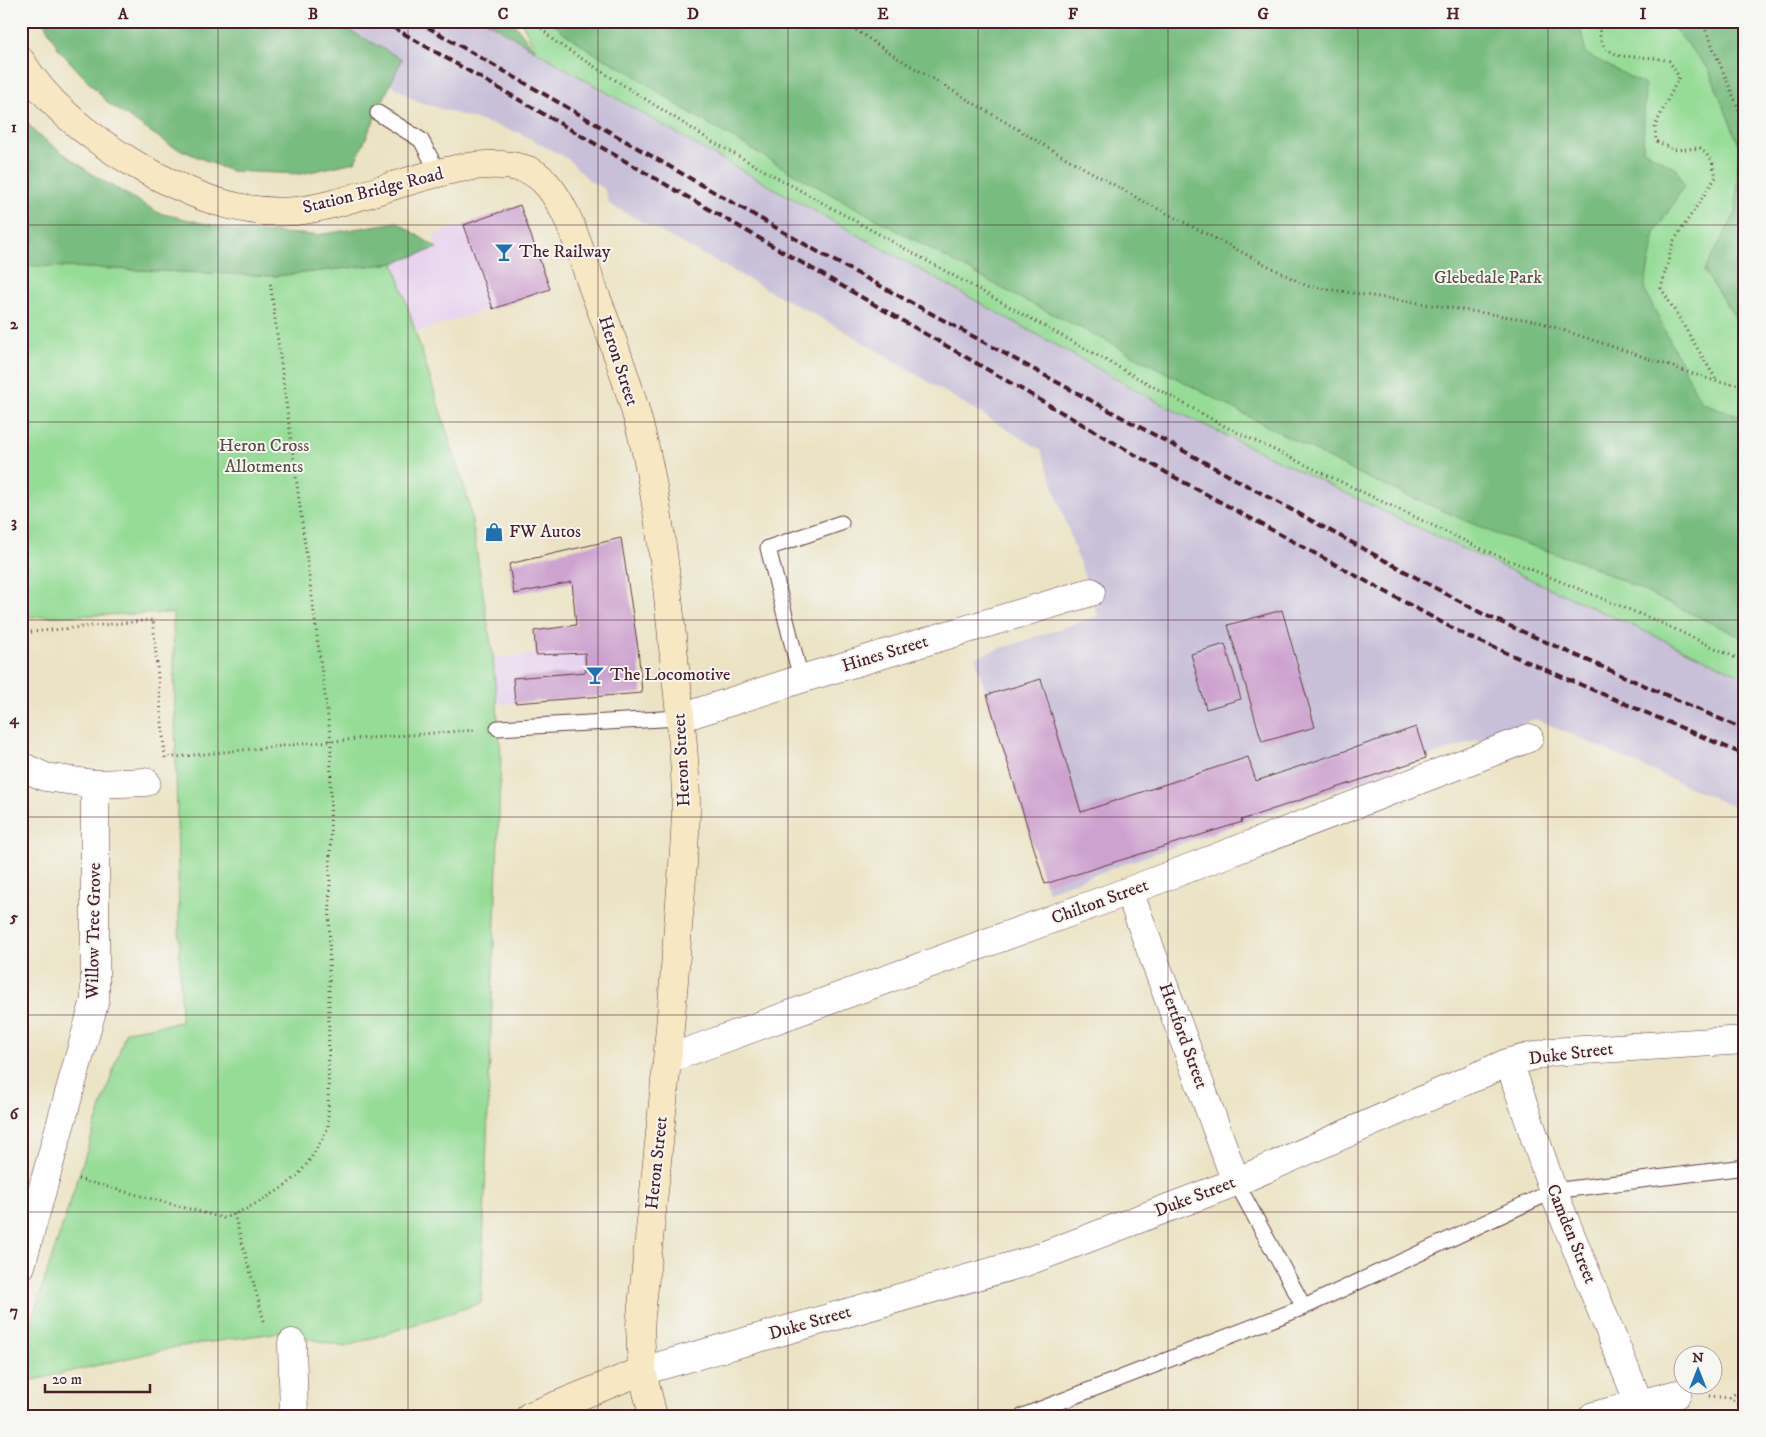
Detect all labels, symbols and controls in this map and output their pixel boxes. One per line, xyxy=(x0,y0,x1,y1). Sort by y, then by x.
text: A xyxy=(117,4,129,24)
text: B xyxy=(308,4,318,24)
text: C xyxy=(498,4,508,24)
text: D xyxy=(687,4,699,24)
text: E xyxy=(877,4,889,24)
text: F xyxy=(1068,4,1078,24)
text: G xyxy=(1257,4,1269,24)
text: H xyxy=(1446,4,1460,24)
text: I xyxy=(1640,4,1647,24)
text: 1 xyxy=(11,117,17,137)
street label: Station Bridge Road xyxy=(300,163,446,219)
bar icon: The Railway xyxy=(493,241,515,263)
place label: The Railway xyxy=(519,241,611,263)
park label: Glebedale Park xyxy=(1434,267,1542,289)
street label: Heron Street xyxy=(593,313,643,409)
text: 2 xyxy=(10,314,19,334)
park label: Heron Cross Allotments xyxy=(219,435,309,478)
text: 3 xyxy=(11,512,17,532)
shop icon: FW Autos xyxy=(483,521,505,543)
place label: FW Autos xyxy=(509,521,581,543)
street label: Hines Street xyxy=(839,630,931,678)
bar icon: The Locomotive xyxy=(584,664,606,686)
place label: The Locomotive xyxy=(610,664,731,686)
text: 4 xyxy=(8,709,19,729)
street label: Heron Street xyxy=(669,712,695,807)
street label: Willow Tree Grove xyxy=(82,863,106,1000)
street label: Chilton Street xyxy=(1048,874,1152,930)
text: 5 xyxy=(9,907,18,927)
street label: Hertford Street xyxy=(1154,980,1212,1092)
street label: Duke Street xyxy=(1528,1038,1615,1070)
text: 6 xyxy=(10,1104,20,1124)
street label: Heron Street xyxy=(641,1115,673,1211)
street label: Duke Street xyxy=(1151,1171,1239,1222)
street label: Camden Street xyxy=(1541,1181,1601,1287)
text: 7 xyxy=(10,1301,18,1321)
street label: Duke Street xyxy=(766,1301,854,1345)
north arrow xyxy=(1674,1344,1724,1394)
text: N xyxy=(1692,1349,1704,1367)
scale bar xyxy=(45,1362,150,1394)
text: 20 m xyxy=(52,1370,82,1389)

